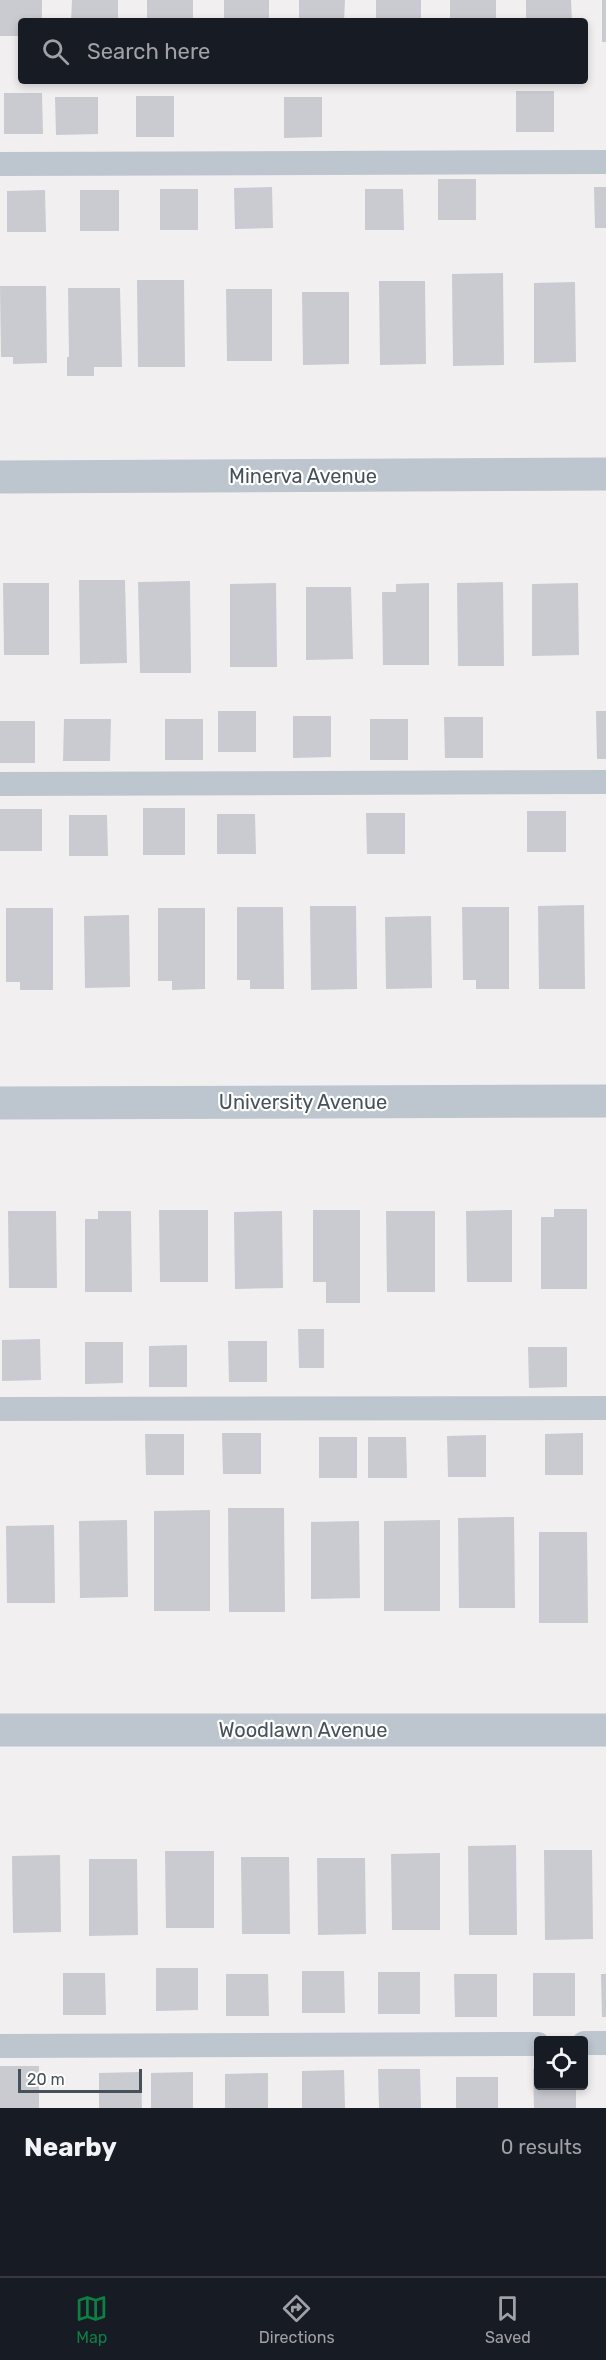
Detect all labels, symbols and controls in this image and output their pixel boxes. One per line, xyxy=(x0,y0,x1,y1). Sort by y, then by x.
search box xyxy=(18,18,588,84)
icon: search xyxy=(39,35,72,68)
text: Search here xyxy=(87,38,210,65)
street label: Minerva Avenue xyxy=(229,464,377,488)
street label: University Avenue xyxy=(219,1090,387,1114)
street label: Woodlawn Avenue xyxy=(219,1718,387,1742)
map controls xyxy=(534,2036,588,2090)
button: locate xyxy=(534,2036,588,2090)
scale bar xyxy=(18,2066,142,2094)
text: 20 m xyxy=(27,2070,65,2089)
text: Nearby xyxy=(24,2132,117,2163)
text: 0 results xyxy=(501,2135,582,2159)
tab: Map xyxy=(75,2292,108,2347)
tab: Directions xyxy=(259,2292,335,2347)
tab: Saved xyxy=(485,2292,531,2347)

